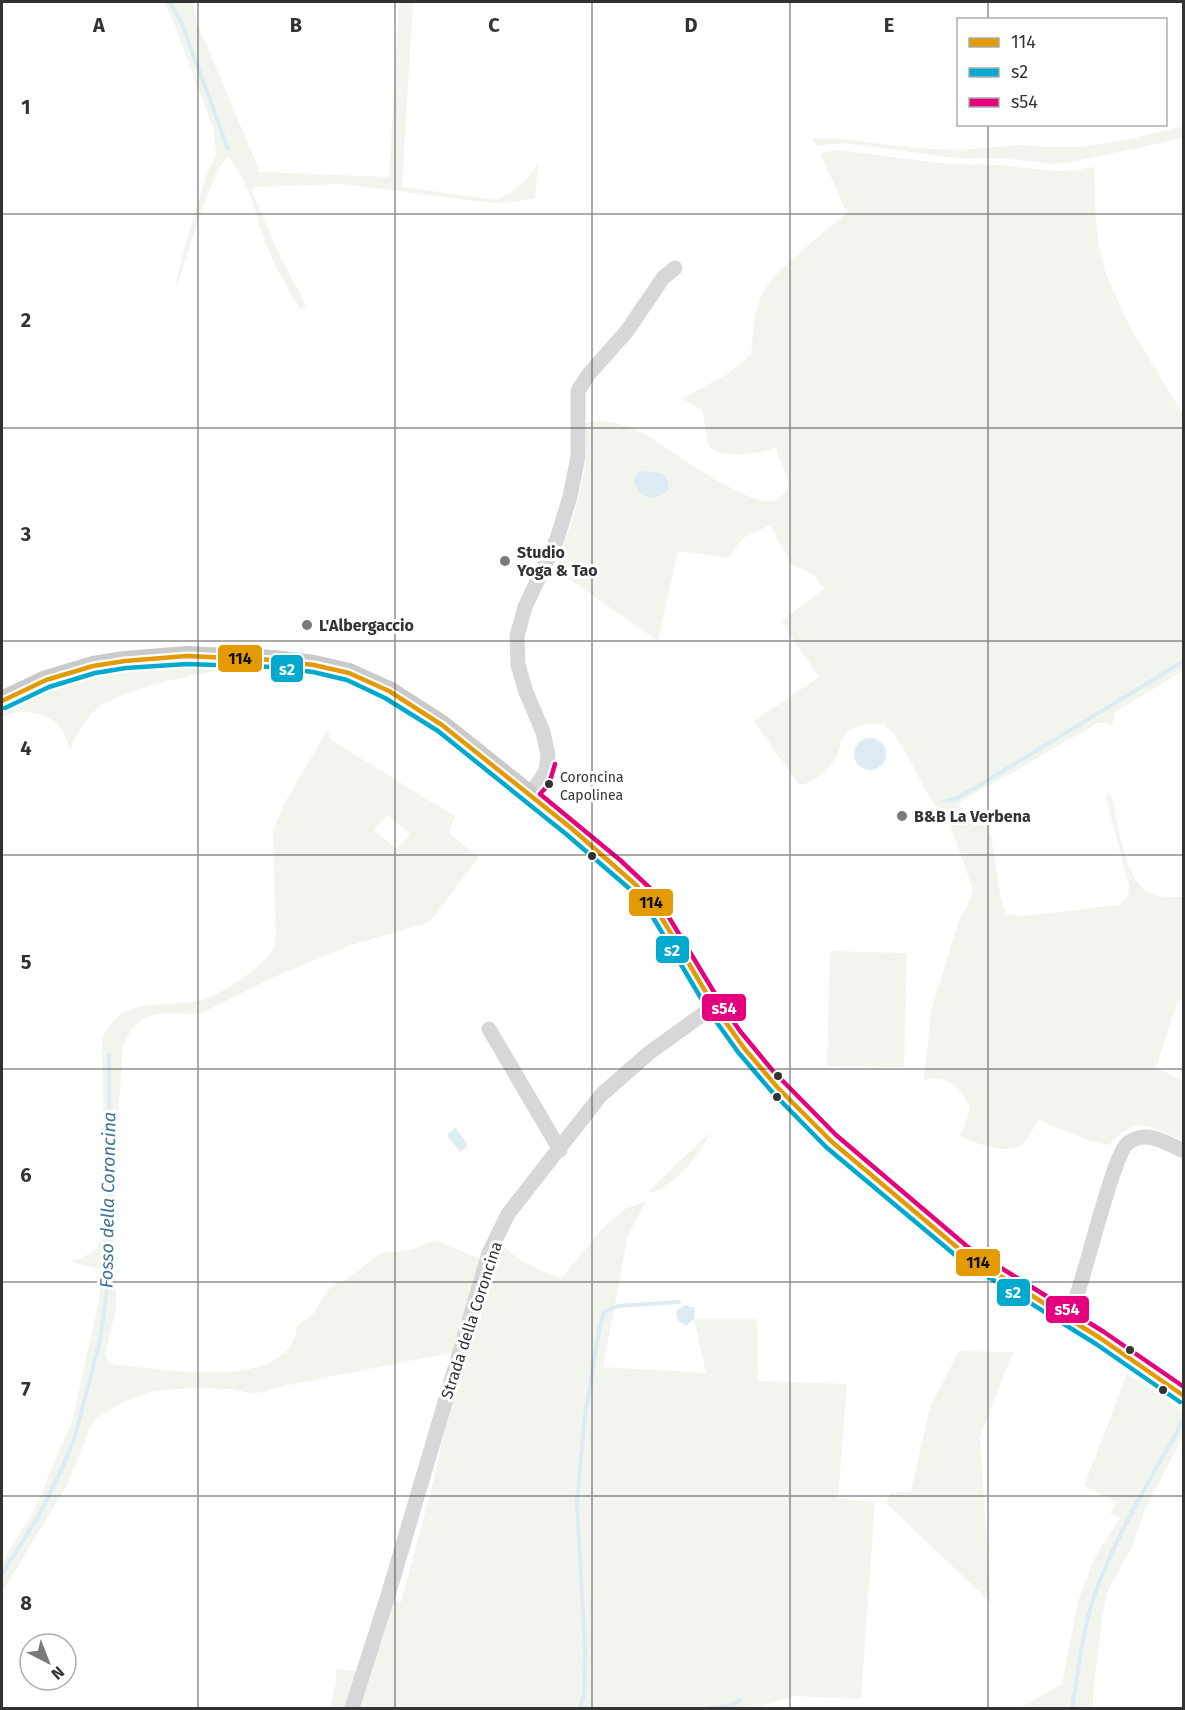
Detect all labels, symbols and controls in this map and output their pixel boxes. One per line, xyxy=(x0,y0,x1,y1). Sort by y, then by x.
text: A xyxy=(92,13,106,37)
text: B xyxy=(290,13,302,37)
text: C xyxy=(488,13,500,37)
text: D xyxy=(684,13,698,37)
text: E xyxy=(884,13,894,37)
legend xyxy=(957,18,1167,126)
text: 114 xyxy=(1011,31,1036,53)
text: s2 xyxy=(1011,61,1028,83)
text: s54 xyxy=(1011,91,1038,113)
text: 1 xyxy=(21,95,31,119)
text: 2 xyxy=(21,308,31,332)
text: 3 xyxy=(20,522,31,546)
place label: Studio Yoga & Tao xyxy=(516,543,598,580)
marker: Studio Yoga & Tao xyxy=(498,554,512,568)
place label: L'Albergaccio xyxy=(319,616,414,635)
marker: L'Albergaccio xyxy=(300,618,314,632)
line badge: 114 xyxy=(217,644,263,673)
text: 114 xyxy=(228,649,252,668)
line badge: s2 xyxy=(270,654,304,683)
text: s2 xyxy=(279,660,295,679)
text: 4 xyxy=(20,736,32,760)
place label: Coroncina Capolinea xyxy=(560,769,624,804)
marker: Coroncina Capolinea xyxy=(543,778,555,790)
place label: B&B La Verbena xyxy=(914,807,1031,826)
marker: B&B La Verbena xyxy=(895,809,909,823)
unlabelled marker xyxy=(586,850,598,862)
line badge: 114 xyxy=(628,888,674,917)
text: 114 xyxy=(639,893,663,912)
line badge: s2 xyxy=(655,935,690,964)
text: s2 xyxy=(664,941,680,960)
text: 5 xyxy=(21,950,32,974)
line badge: s54 xyxy=(701,993,747,1022)
text: s54 xyxy=(711,999,737,1018)
unlabelled marker xyxy=(772,1070,784,1082)
unlabelled marker xyxy=(771,1091,783,1103)
water label: Fosso della Coroncina xyxy=(95,1112,121,1288)
text: 6 xyxy=(20,1163,32,1187)
street label: Strada della Coroncina xyxy=(437,1239,506,1401)
line badge: 114 xyxy=(955,1248,1001,1277)
text: 114 xyxy=(966,1253,990,1272)
line badge: s2 xyxy=(996,1278,1031,1307)
text: s2 xyxy=(1005,1283,1021,1302)
line badge: s54 xyxy=(1045,1295,1090,1324)
text: s54 xyxy=(1054,1300,1080,1319)
unlabelled marker xyxy=(1124,1344,1136,1356)
text: 7 xyxy=(21,1377,31,1401)
unlabelled marker xyxy=(1157,1384,1169,1396)
text: 8 xyxy=(20,1591,32,1615)
north arrow xyxy=(18,1632,78,1692)
text: N xyxy=(47,1662,68,1683)

